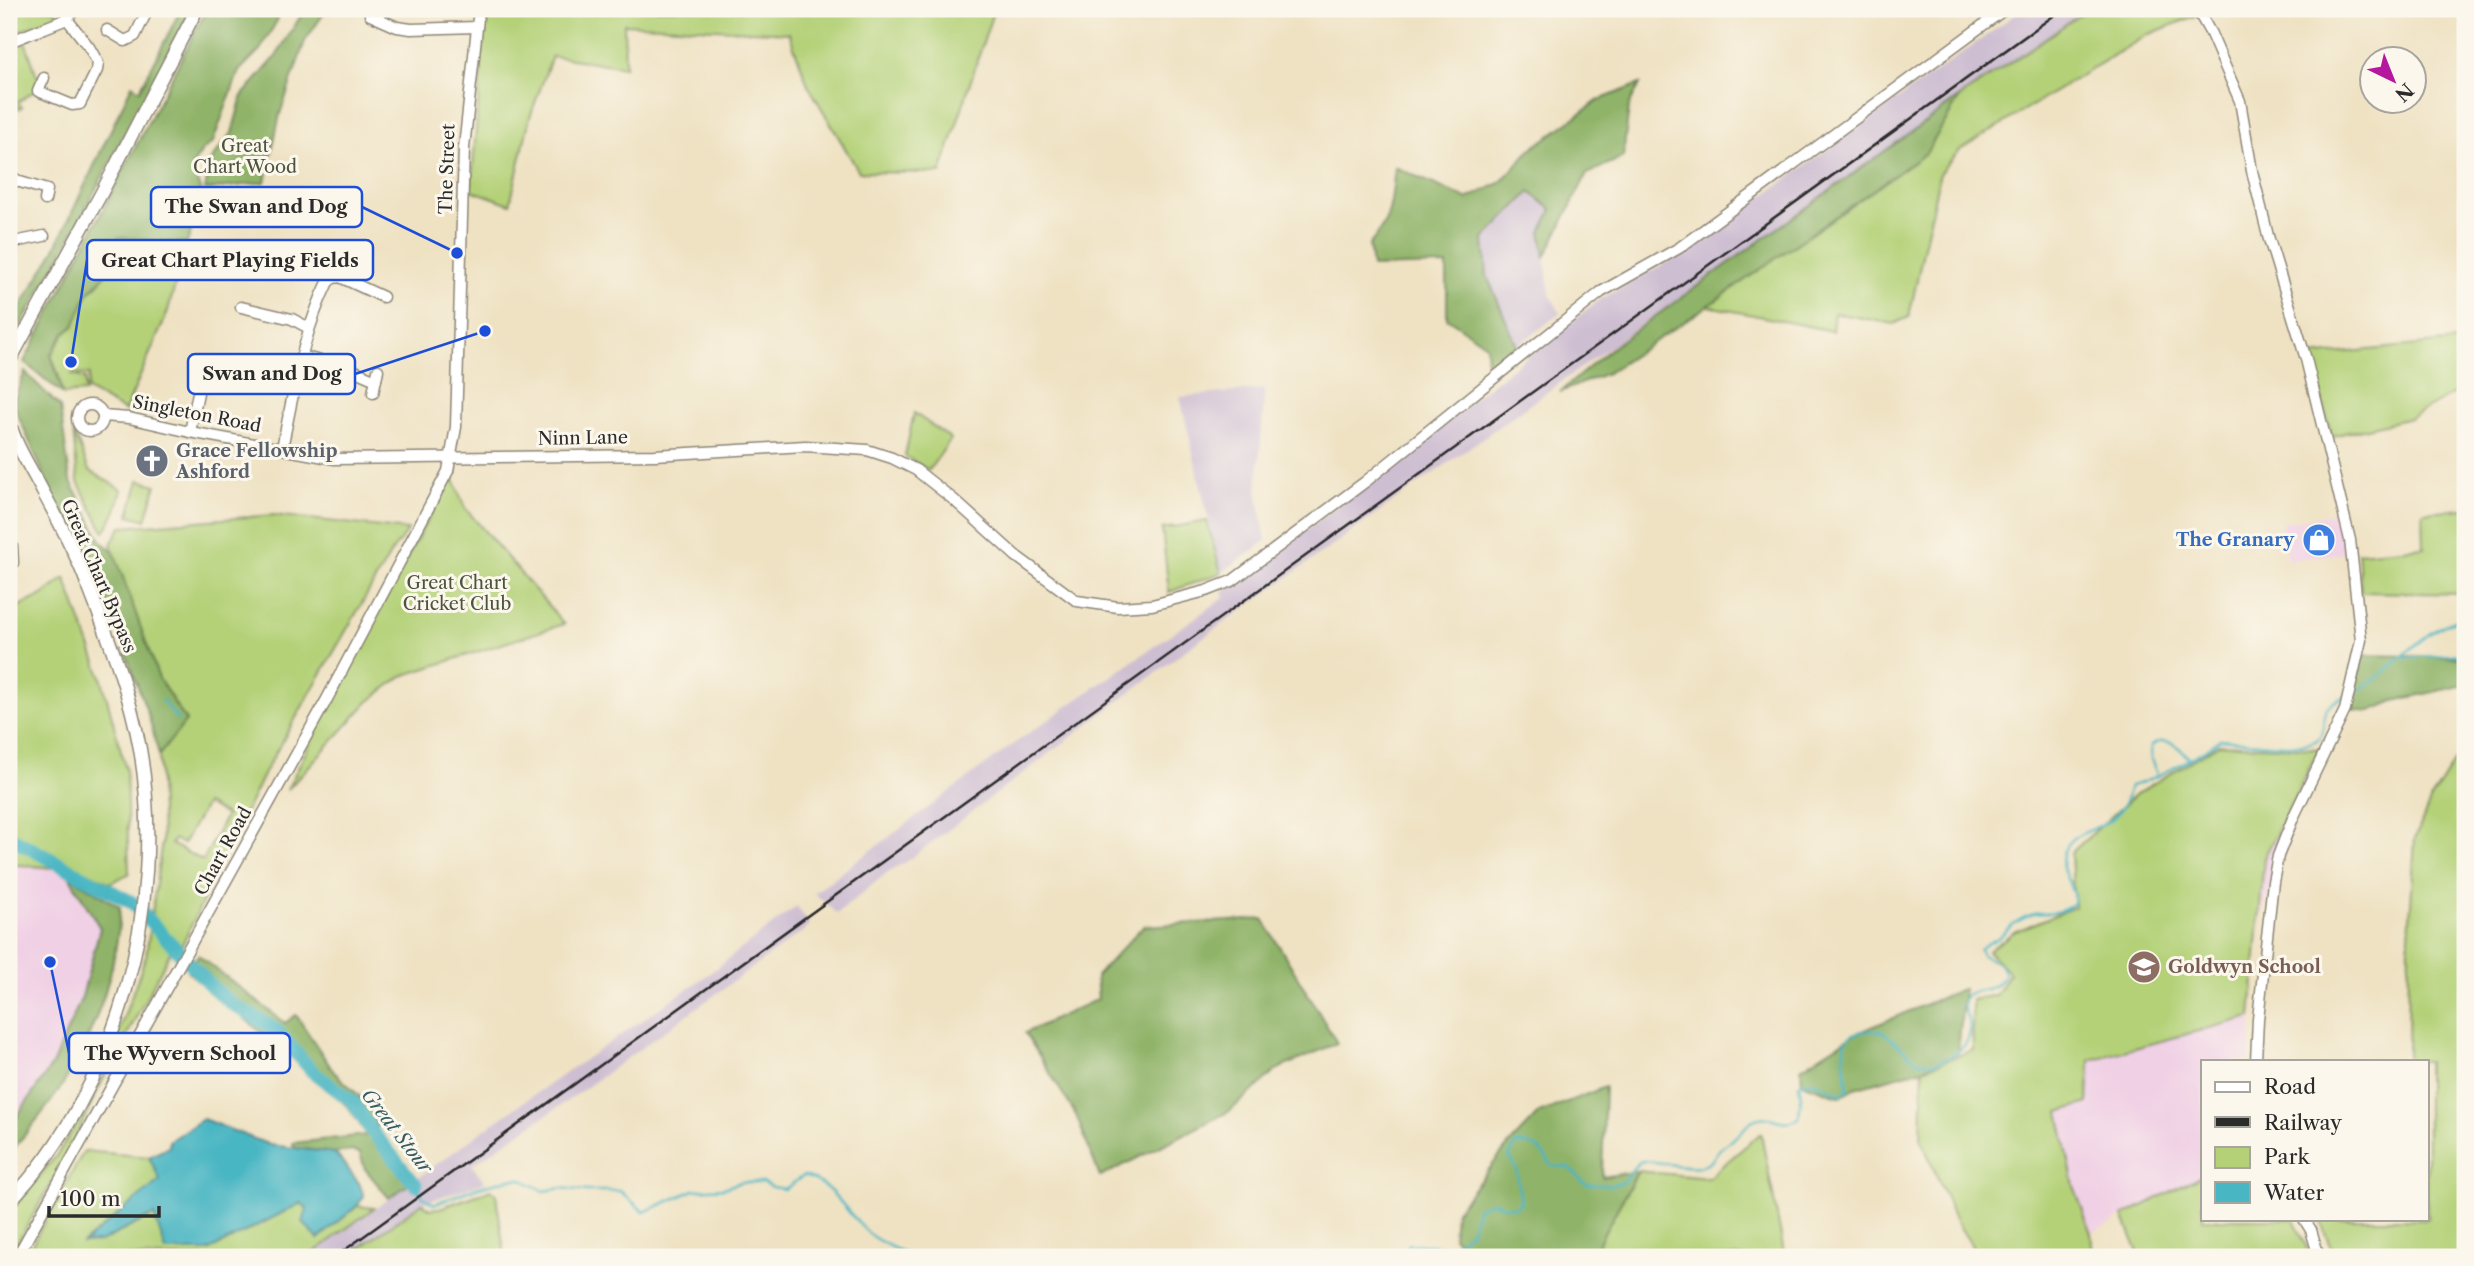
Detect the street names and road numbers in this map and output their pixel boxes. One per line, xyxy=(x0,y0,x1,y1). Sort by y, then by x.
street label: The Street xyxy=(434,123,460,215)
street label: Singleton Road xyxy=(131,391,263,437)
street label: Ninn Lane xyxy=(538,426,628,450)
street label: Great Chart Bypass xyxy=(57,496,141,656)
street label: Chart Road xyxy=(190,803,256,899)

